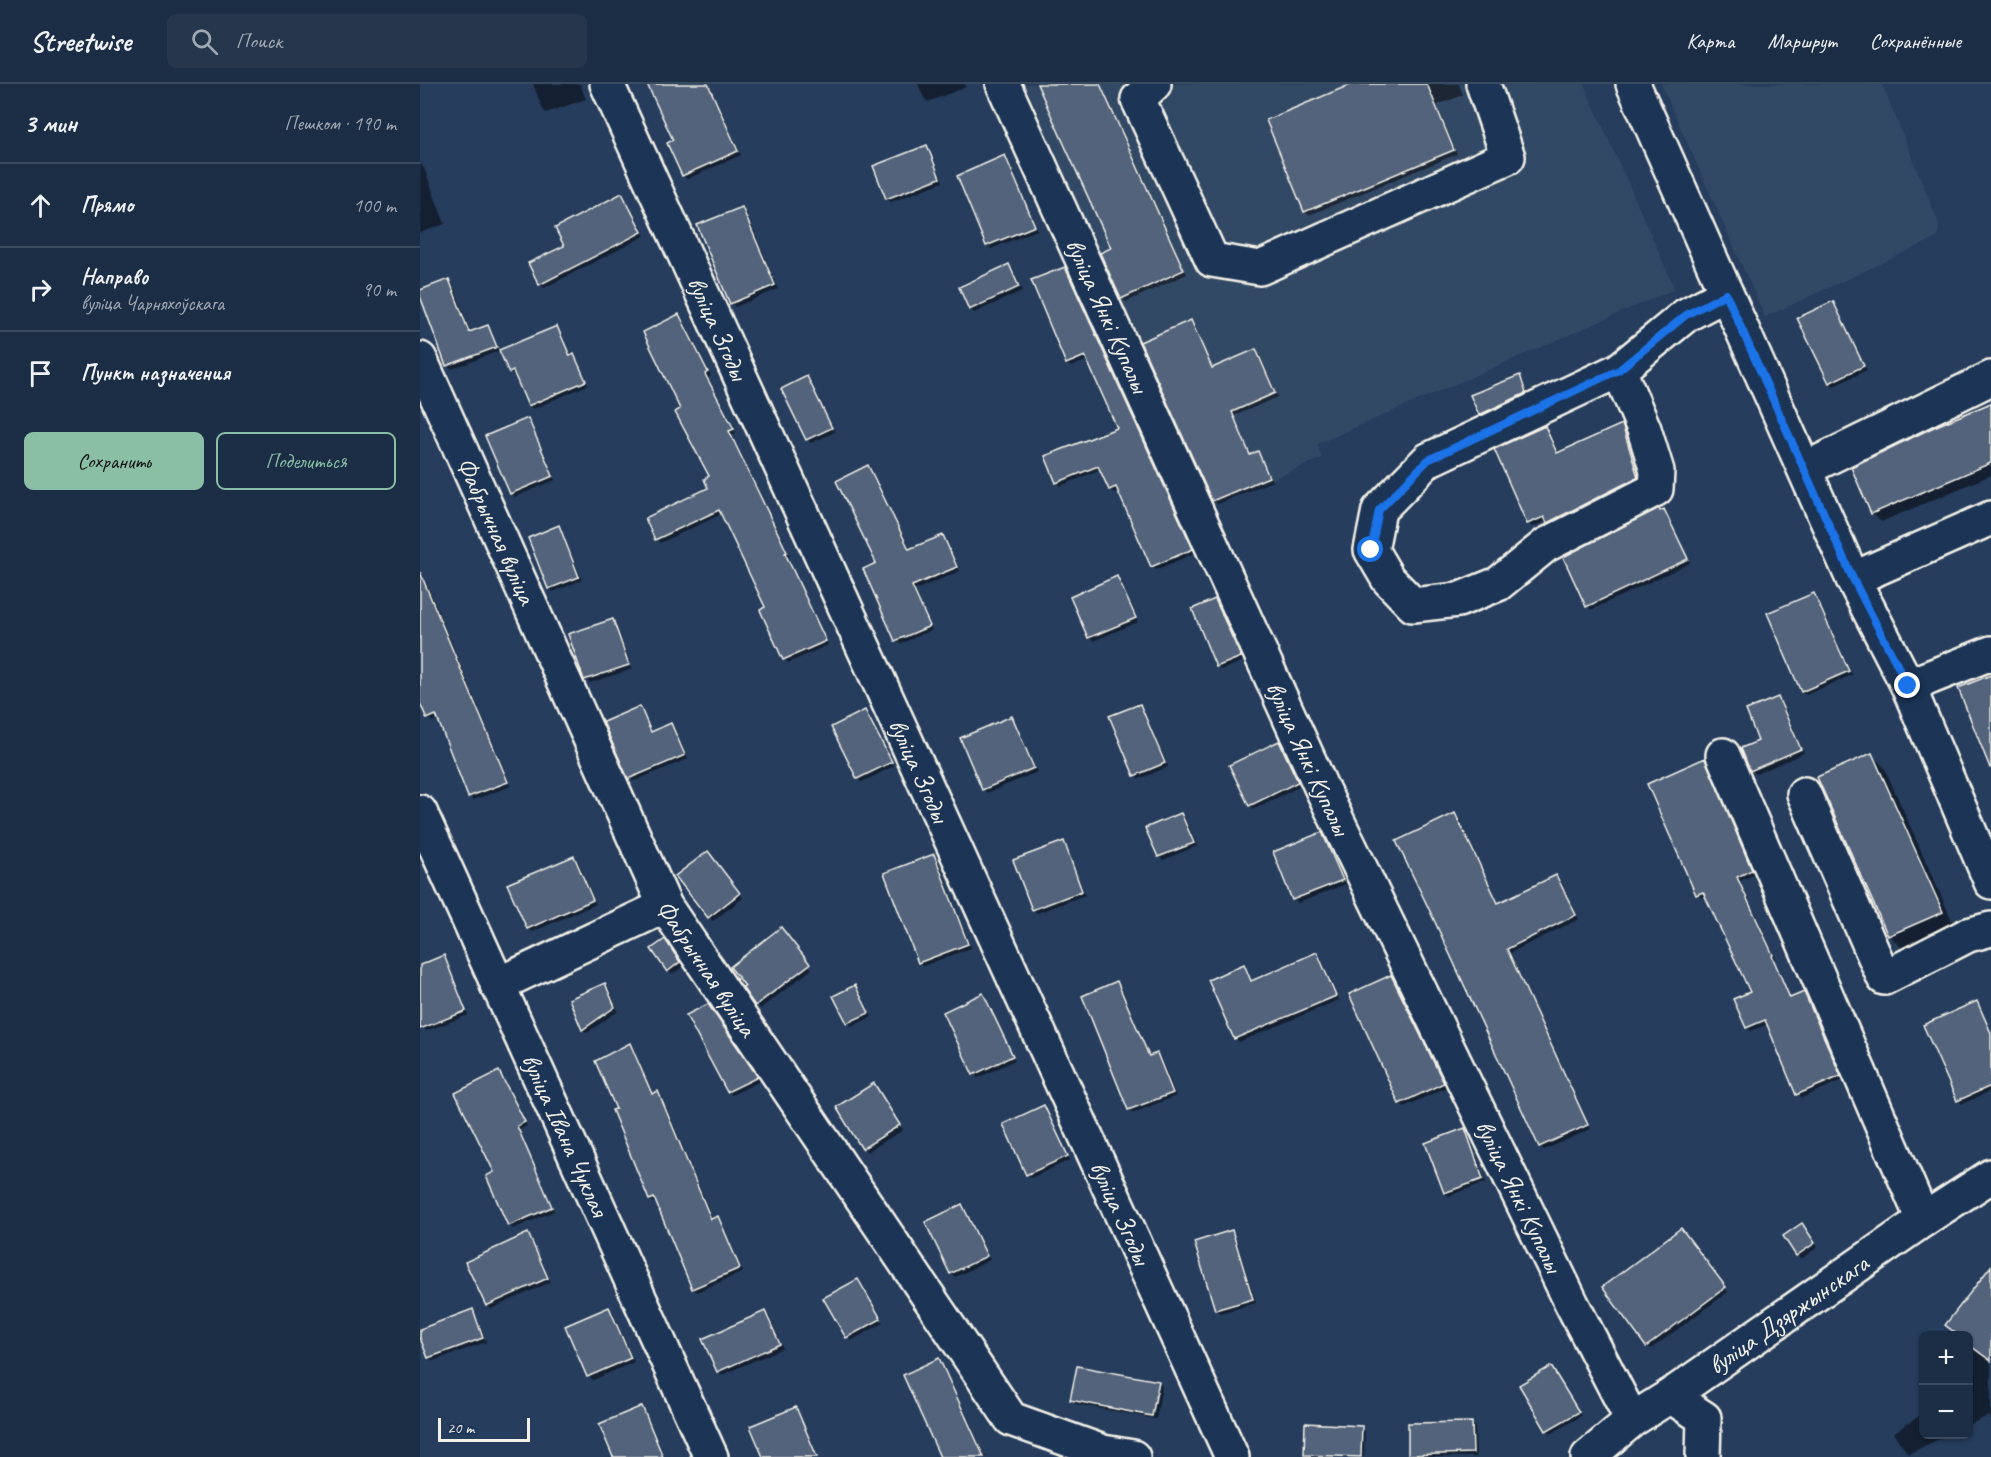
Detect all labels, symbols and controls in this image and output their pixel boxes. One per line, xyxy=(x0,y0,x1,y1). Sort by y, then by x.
search box xyxy=(167,14,587,68)
text: Streetwise xyxy=(30,24,131,59)
icon: search xyxy=(188,25,221,58)
text: Поиск xyxy=(236,27,282,55)
text: Карта xyxy=(1686,28,1735,54)
text: Маршрут xyxy=(1768,28,1837,54)
text: Сохранённые xyxy=(1870,28,1961,54)
text: 3 мин xyxy=(24,107,77,140)
text: Пешком · 190 m xyxy=(284,111,396,136)
icon: ahead xyxy=(24,189,57,222)
text: Прямо xyxy=(81,191,133,219)
text: 100 m xyxy=(353,193,396,218)
street label: вуліца Янкі Купалы xyxy=(1058,233,1157,400)
text: Направо xyxy=(81,263,148,291)
street label: вуліца Згоды xyxy=(680,271,756,387)
icon: right xyxy=(24,273,57,306)
text: 90 m xyxy=(362,277,396,302)
text: вуліца Чарняхоўскага xyxy=(81,291,224,316)
icon: arrive xyxy=(24,357,57,390)
text: Пункт назначения xyxy=(81,359,230,387)
button: Сохранить xyxy=(24,432,204,490)
button: Поделиться xyxy=(216,432,396,490)
street label: Фабрычная вуліца xyxy=(449,452,544,611)
route start xyxy=(1357,536,1383,562)
route end xyxy=(1894,672,1920,698)
street label: вуліца Янкі Купалы xyxy=(1258,676,1359,843)
street label: вуліца Згоды xyxy=(881,713,958,830)
street label: Фабрычная вуліца xyxy=(649,894,765,1044)
street label: вуліца Івана Чуклая xyxy=(514,1048,617,1223)
street label: вуліца Янкі Купалы xyxy=(1468,1114,1571,1280)
street label: вуліца Згоды xyxy=(1082,1156,1159,1272)
street label: вуліца Дзяржынскага xyxy=(1701,1246,1876,1382)
map controls xyxy=(1919,1331,1973,1439)
button: + xyxy=(1919,1331,1973,1385)
button: − xyxy=(1919,1385,1973,1439)
scale bar xyxy=(438,1415,530,1442)
text: 20 m xyxy=(447,1418,474,1438)

